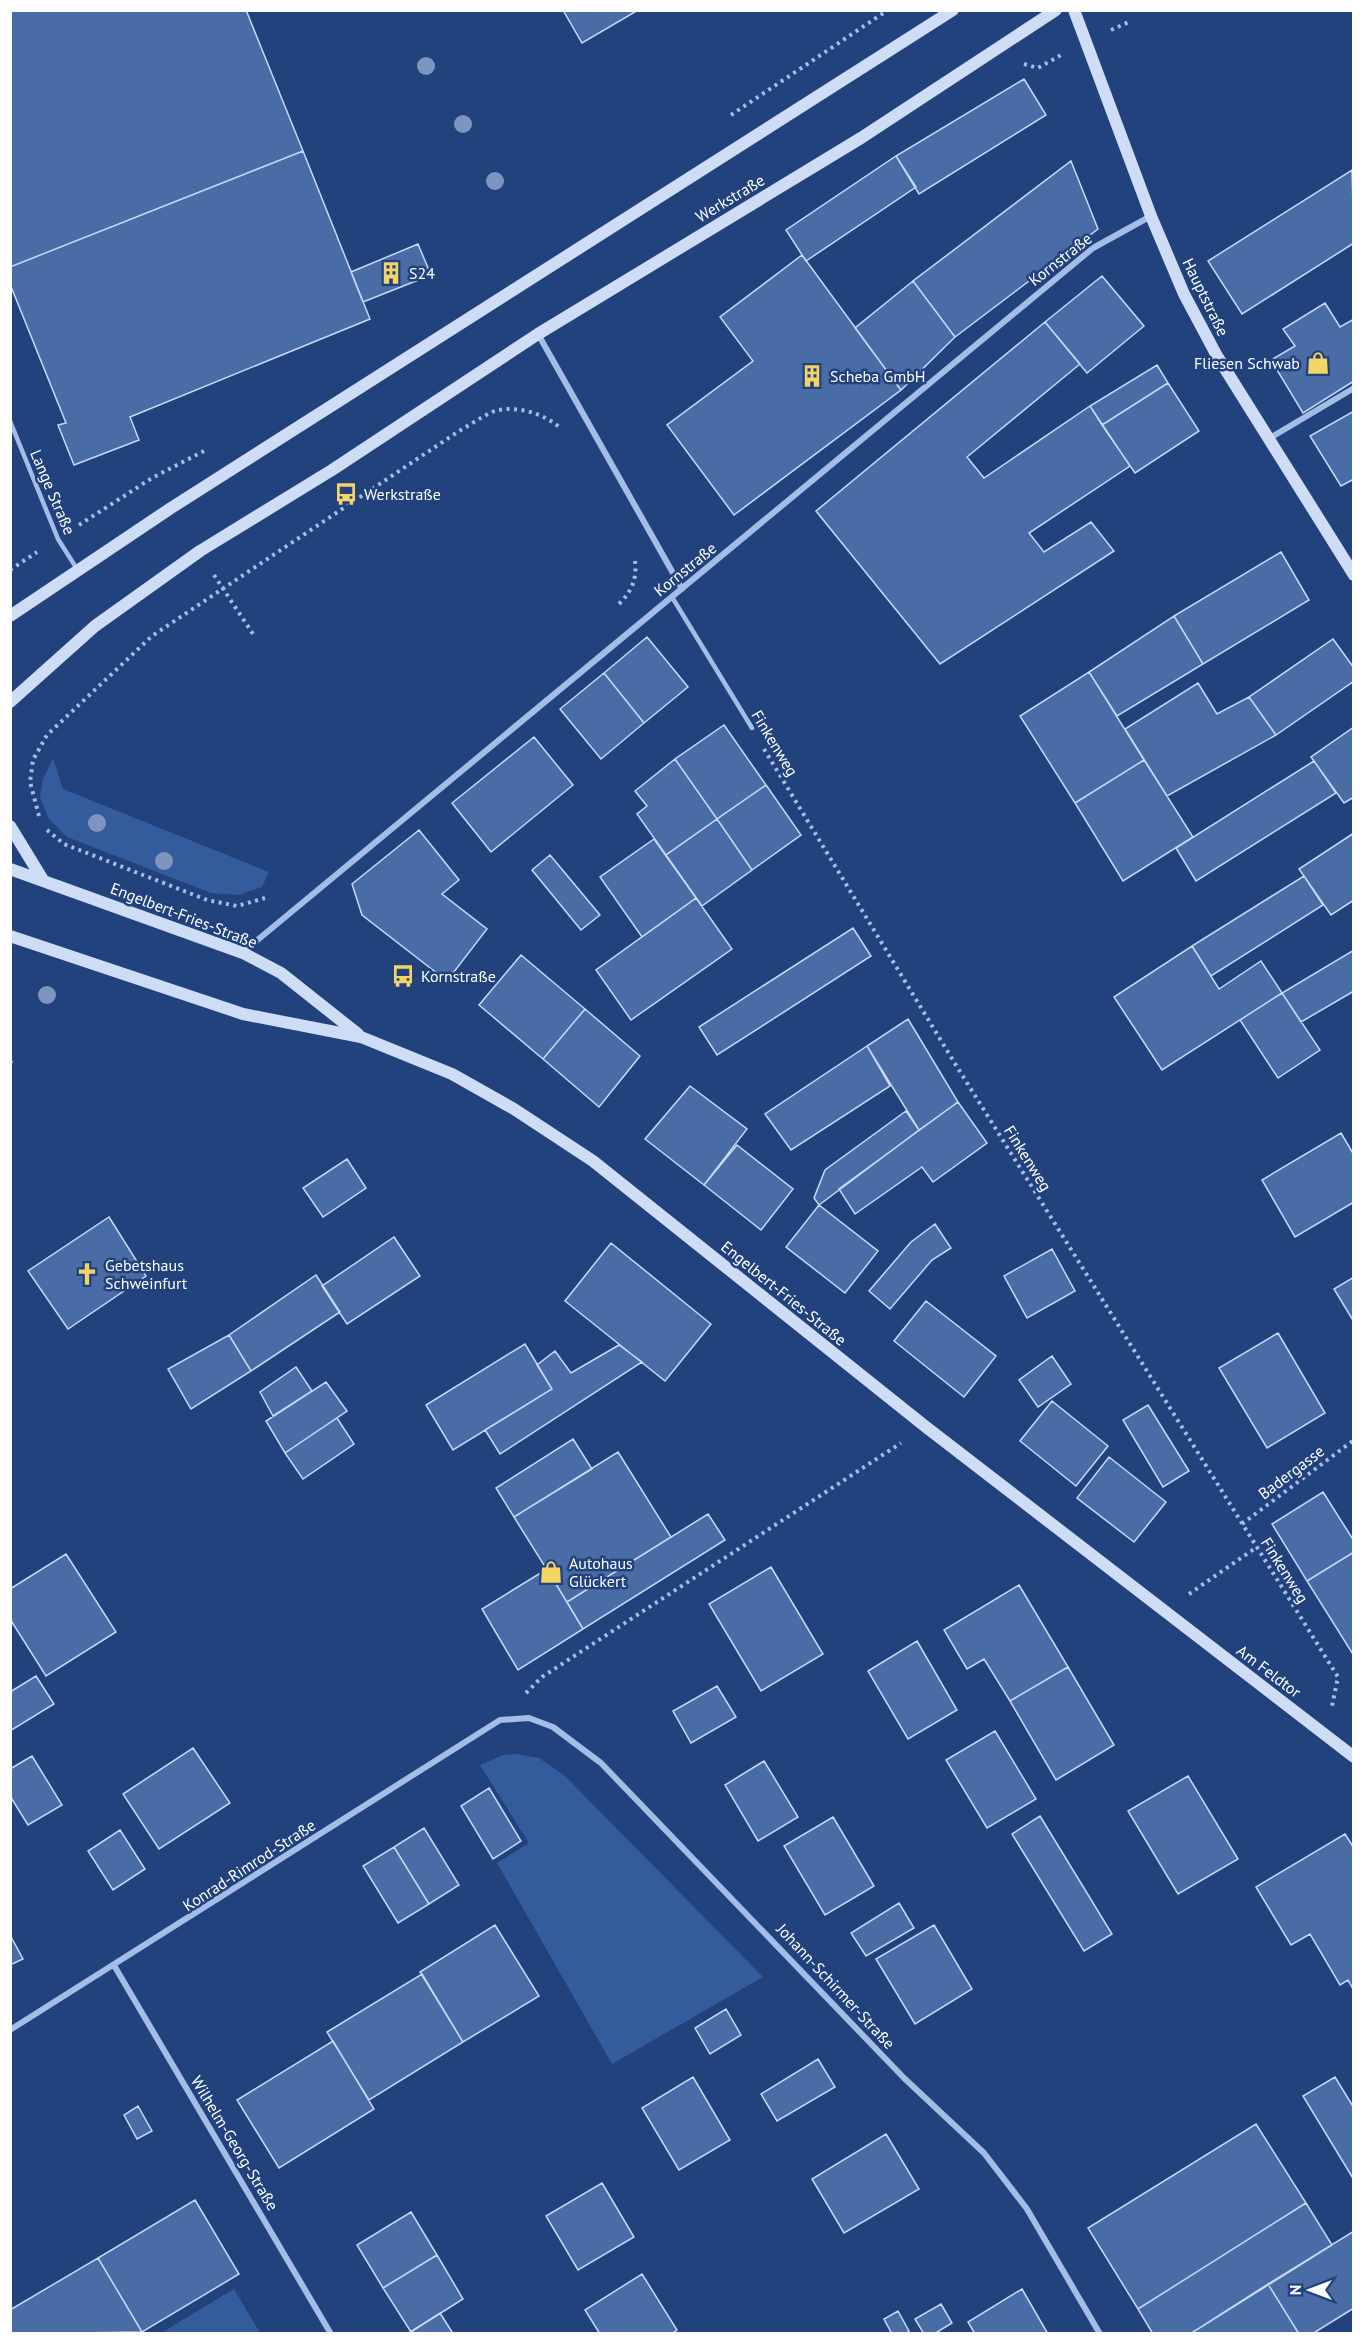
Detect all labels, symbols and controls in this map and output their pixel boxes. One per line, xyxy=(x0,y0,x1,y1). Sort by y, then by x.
street label: Werkstraße xyxy=(692,170,768,226)
street label: Kornstraße xyxy=(1024,228,1096,290)
street label: Hauptstraße xyxy=(1178,255,1234,339)
building icon: S24 xyxy=(378,260,404,286)
place label: S24 xyxy=(409,263,435,283)
shop icon: Fliesen Schwab xyxy=(1305,350,1331,376)
place label: Fliesen Schwab xyxy=(1194,353,1300,373)
building icon: Scheba GmbH xyxy=(799,363,825,389)
place label: Scheba GmbH xyxy=(830,366,926,386)
street label: Lange Straße xyxy=(26,446,80,538)
bus stop icon: Werkstraße xyxy=(333,481,359,507)
place label: Werkstraße xyxy=(364,484,441,504)
street label: Kornstraße xyxy=(650,538,720,600)
street label: Finkenweg xyxy=(747,706,803,780)
street label: Engelbert-Fries-Straße xyxy=(108,878,260,952)
bus stop icon: Kornstraße xyxy=(390,963,416,989)
place label: Kornstraße xyxy=(421,966,496,986)
street label: Finkenweg xyxy=(1000,1121,1056,1195)
street label: Engelbert-Fries-Straße xyxy=(717,1236,851,1350)
place label: Gebetshaus Schweinfurt xyxy=(105,1255,188,1293)
church icon: Gebetshaus Schweinfurt xyxy=(74,1261,100,1287)
street label: Badergasse xyxy=(1254,1441,1328,1503)
street label: Finkenweg xyxy=(1257,1533,1313,1607)
place label: Autohaus Glückert xyxy=(569,1553,633,1591)
shop icon: Autohaus Glückert xyxy=(538,1559,564,1585)
street label: Am Feldtor xyxy=(1233,1640,1306,1702)
street label: Konrad-Rimrod-Straße xyxy=(179,1815,319,1915)
street label: Johann-Schirmer-Straße xyxy=(772,1918,899,2053)
street label: Wilhelm-Georg-Straße xyxy=(187,2072,283,2214)
north arrow xyxy=(1280,2260,1340,2320)
text: N xyxy=(1285,2285,1305,2295)

